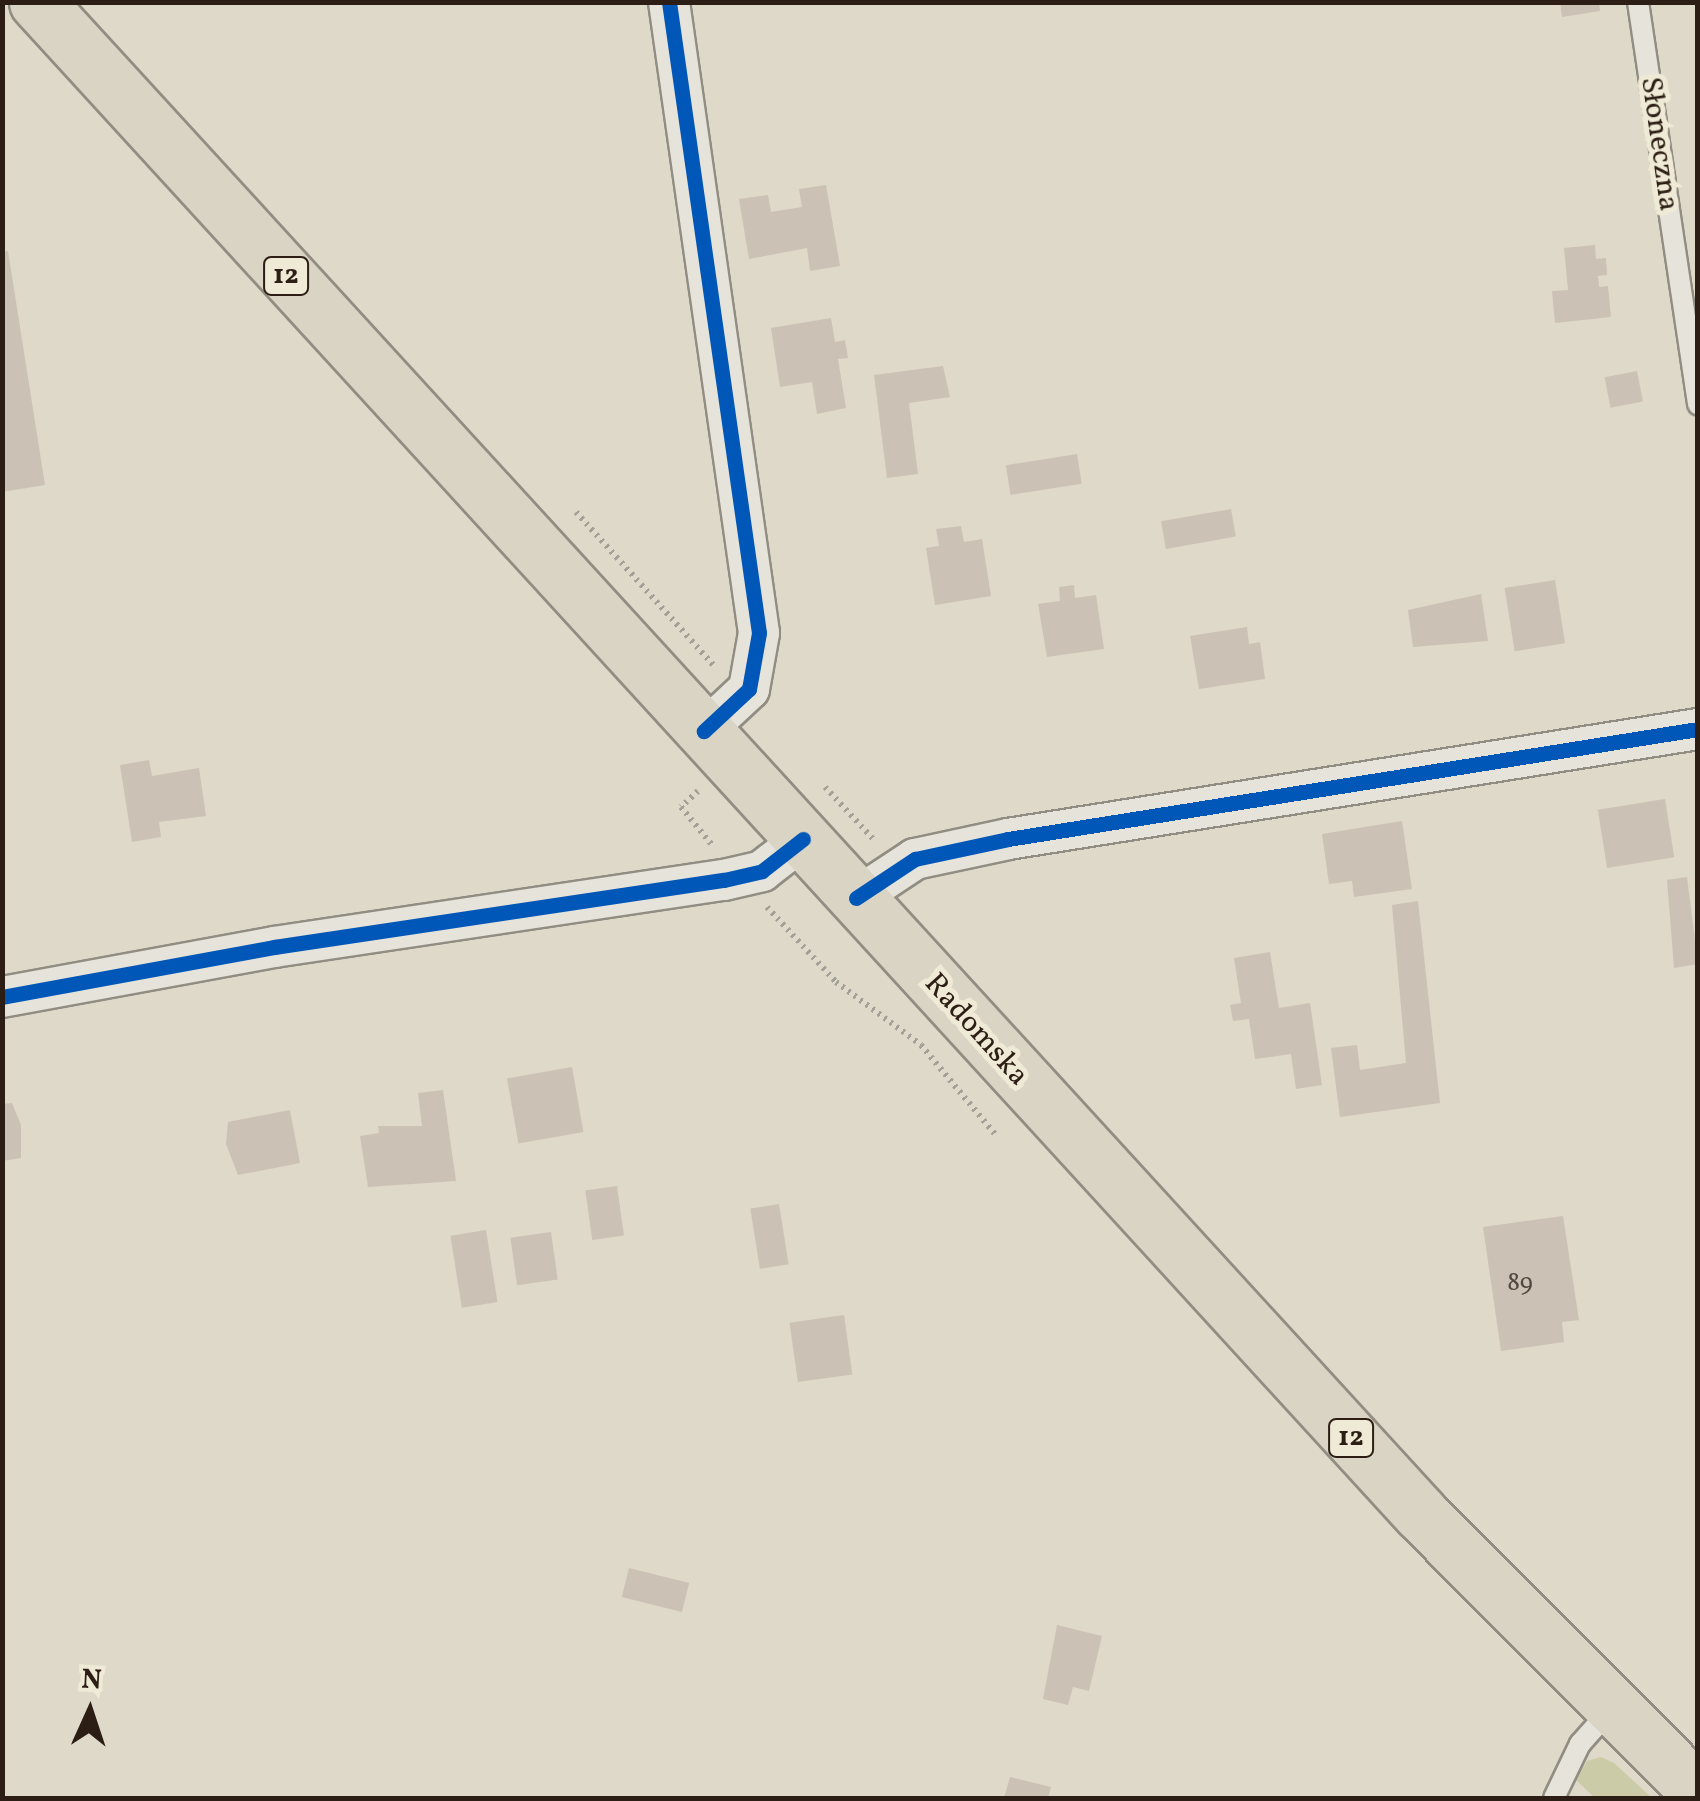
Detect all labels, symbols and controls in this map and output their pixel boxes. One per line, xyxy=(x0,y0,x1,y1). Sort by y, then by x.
street label: Słoneczna xyxy=(1632,75,1686,213)
road number: 12 xyxy=(261,253,311,299)
street label: Radomska xyxy=(916,966,1036,1094)
house number: 89 xyxy=(1507,1269,1533,1299)
road number: 12 xyxy=(1326,1415,1376,1461)
north arrow xyxy=(40,1661,140,1761)
text: N xyxy=(80,1661,103,1701)

